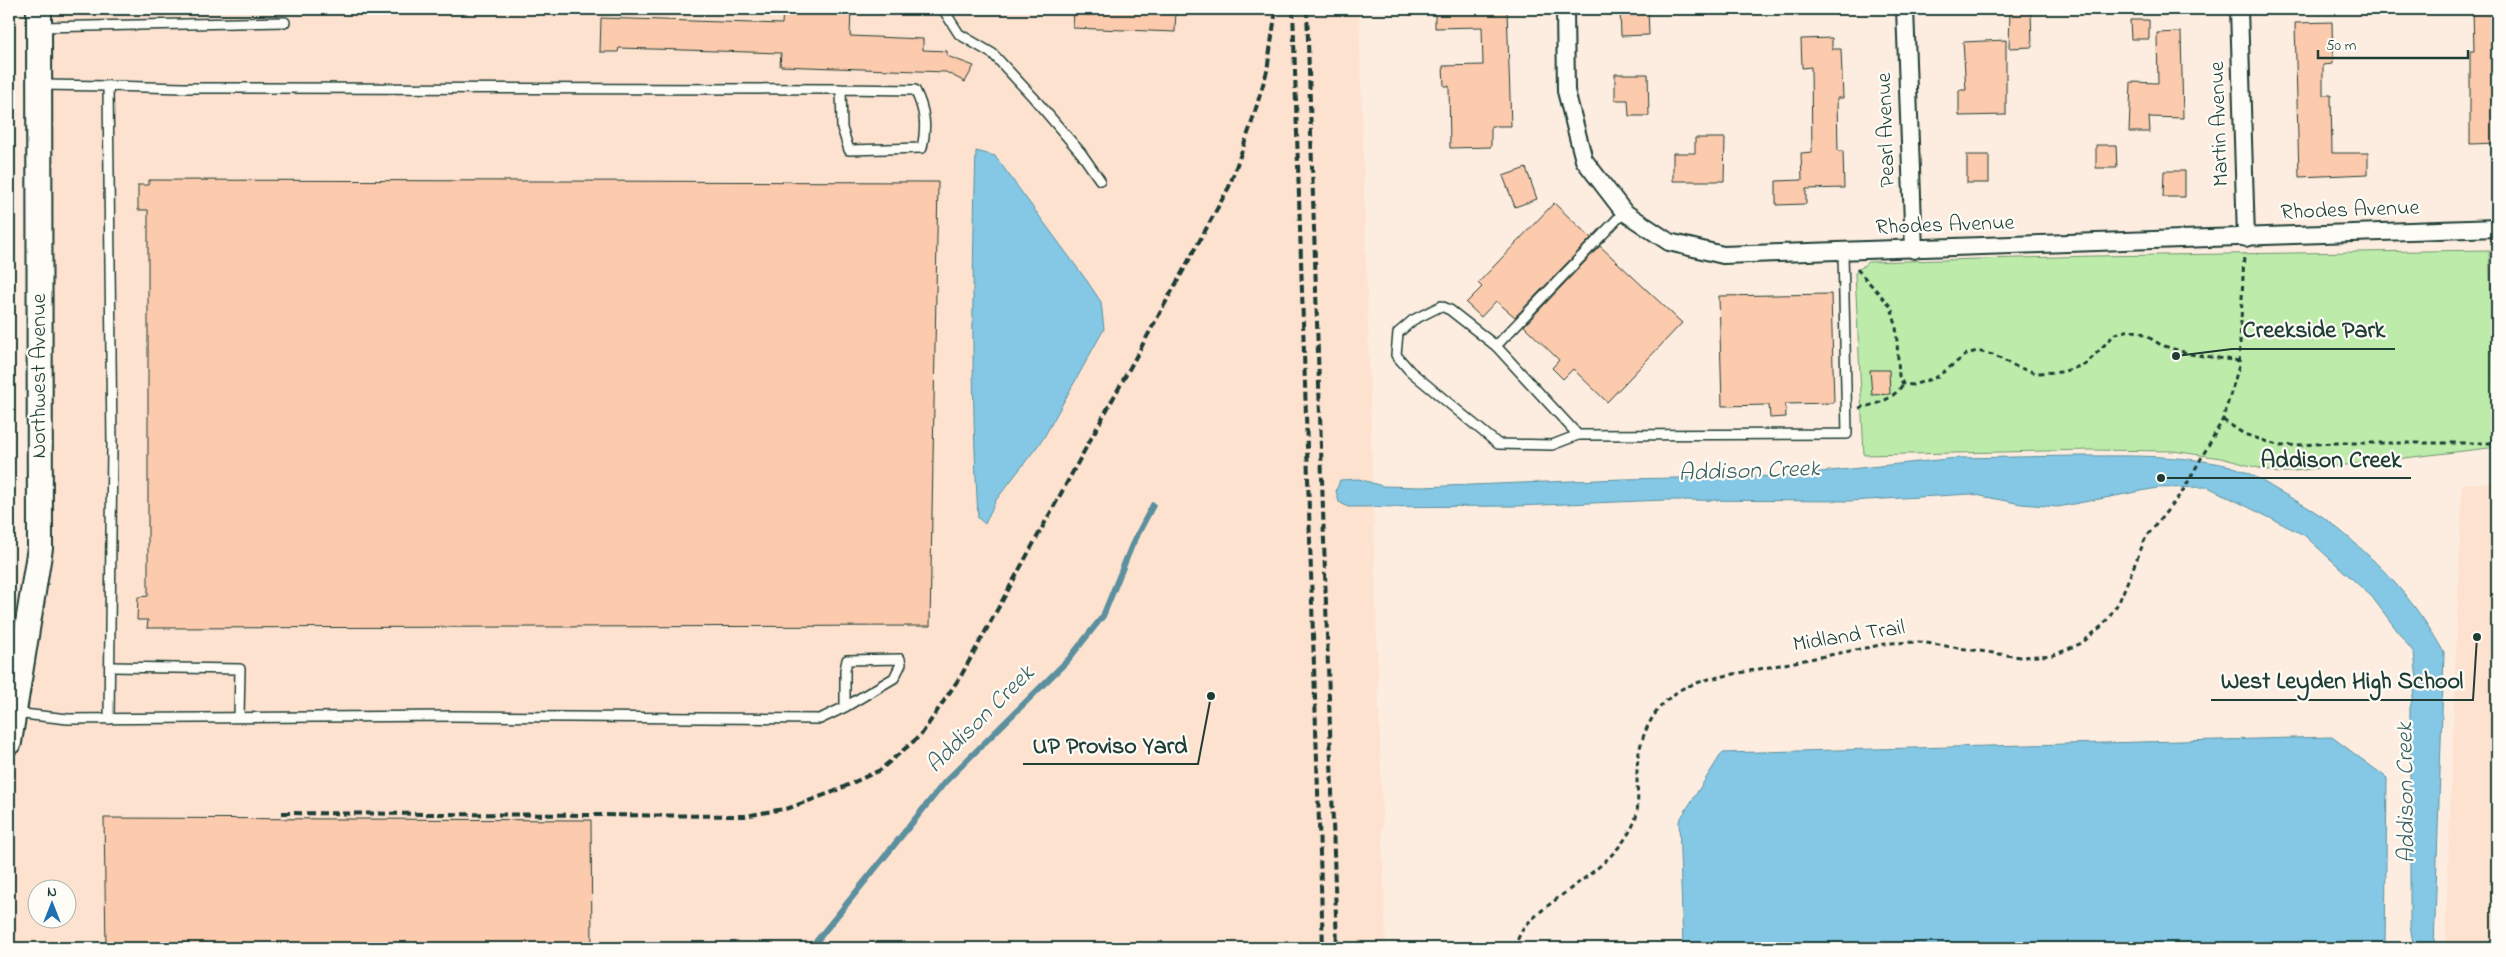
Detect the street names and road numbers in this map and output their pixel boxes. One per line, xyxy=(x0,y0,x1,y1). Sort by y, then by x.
street label: Martin Avenue xyxy=(2202,61,2238,187)
street label: Pearl Avenue xyxy=(1869,72,1905,188)
street label: Rhodes Avenue xyxy=(2280,193,2420,229)
street label: Rhodes Avenue xyxy=(1875,208,2015,244)
street label: Northwest Avenue xyxy=(24,293,56,459)
street label: Midland Trail xyxy=(1791,612,1907,662)

